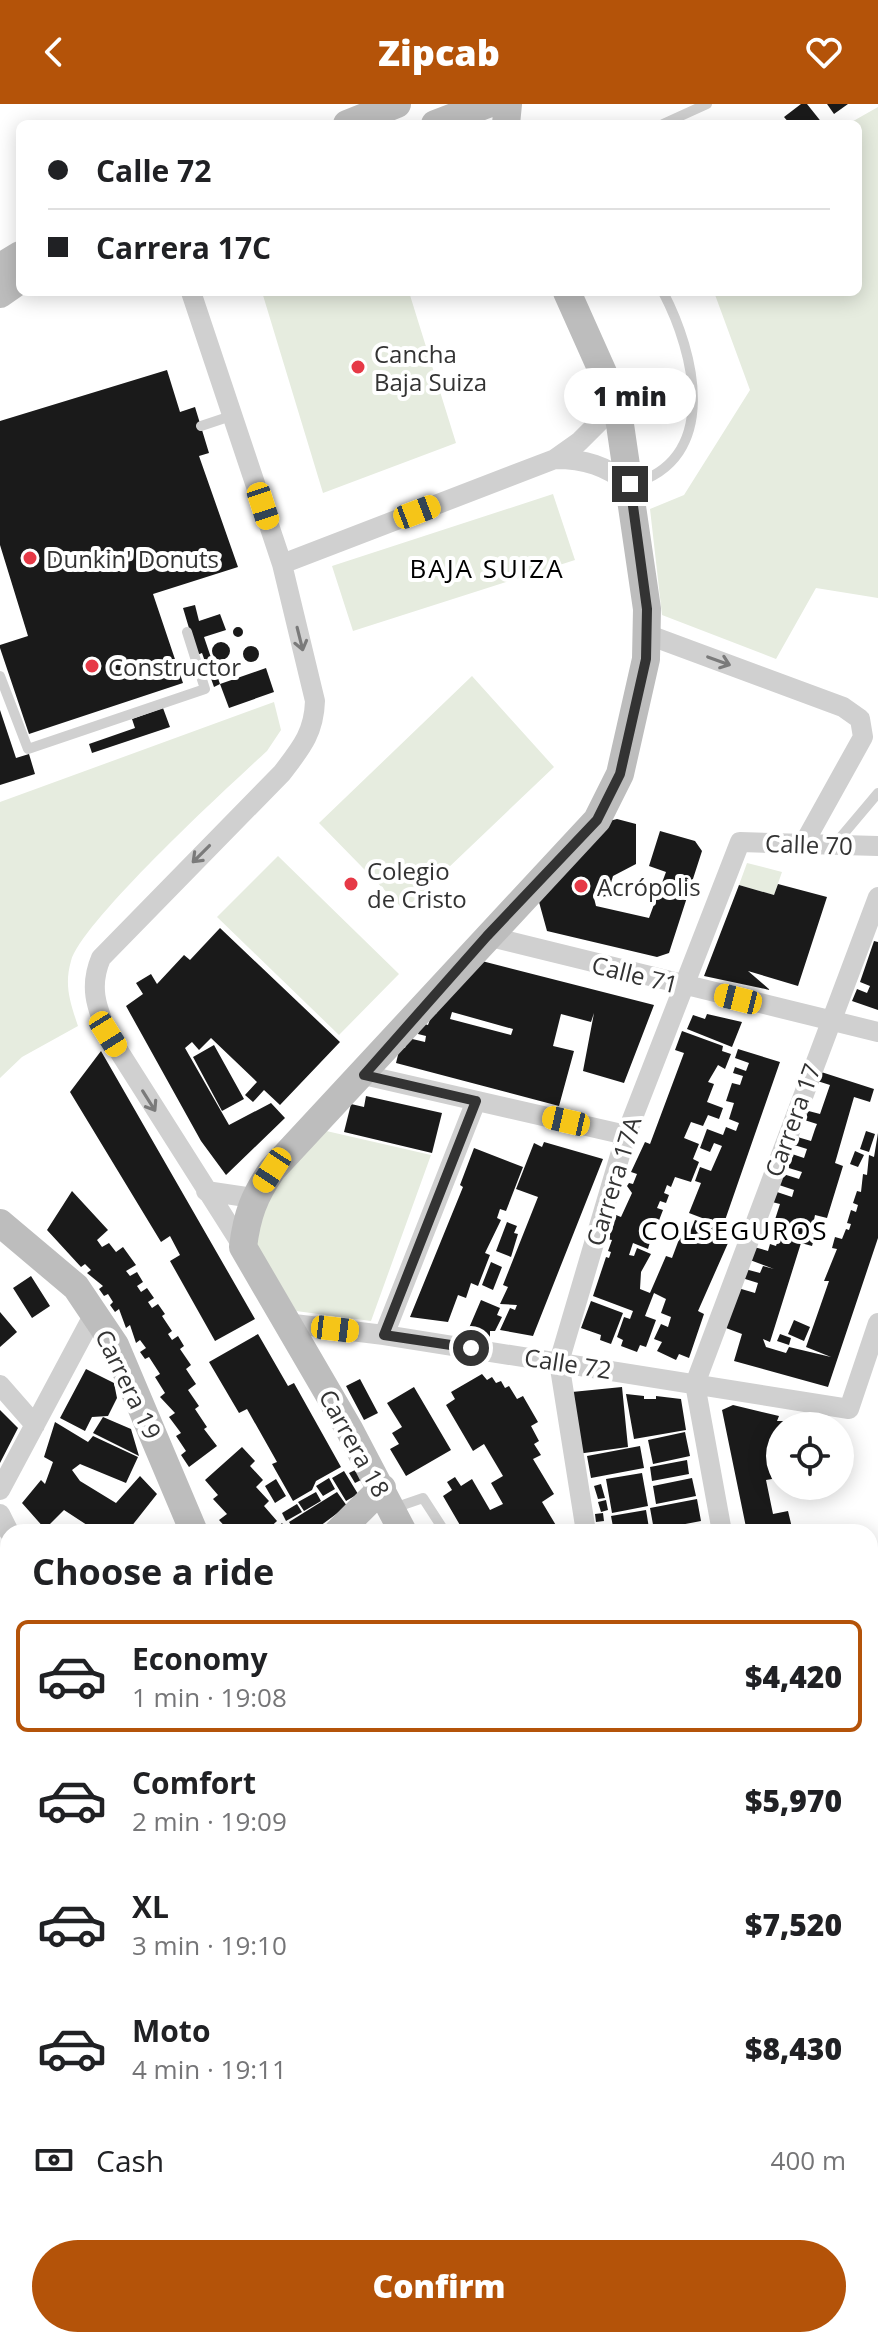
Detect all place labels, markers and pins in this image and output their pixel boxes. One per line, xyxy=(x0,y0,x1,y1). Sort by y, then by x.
place label: Cancha Baja Suiza xyxy=(374,337,487,398)
marker: Cancha Baja Suiza xyxy=(349,358,367,376)
place label: Dunkin' Donuts xyxy=(46,542,219,575)
marker: Dunkin' Donuts xyxy=(21,549,39,567)
place label: Constructor xyxy=(108,650,241,683)
marker: Constructor xyxy=(83,657,101,675)
place label: Colegio de Cristo xyxy=(367,854,467,915)
place label: Acrópolis xyxy=(597,870,701,903)
marker: Colegio de Cristo xyxy=(342,875,360,893)
marker: Acrópolis xyxy=(572,877,590,895)

